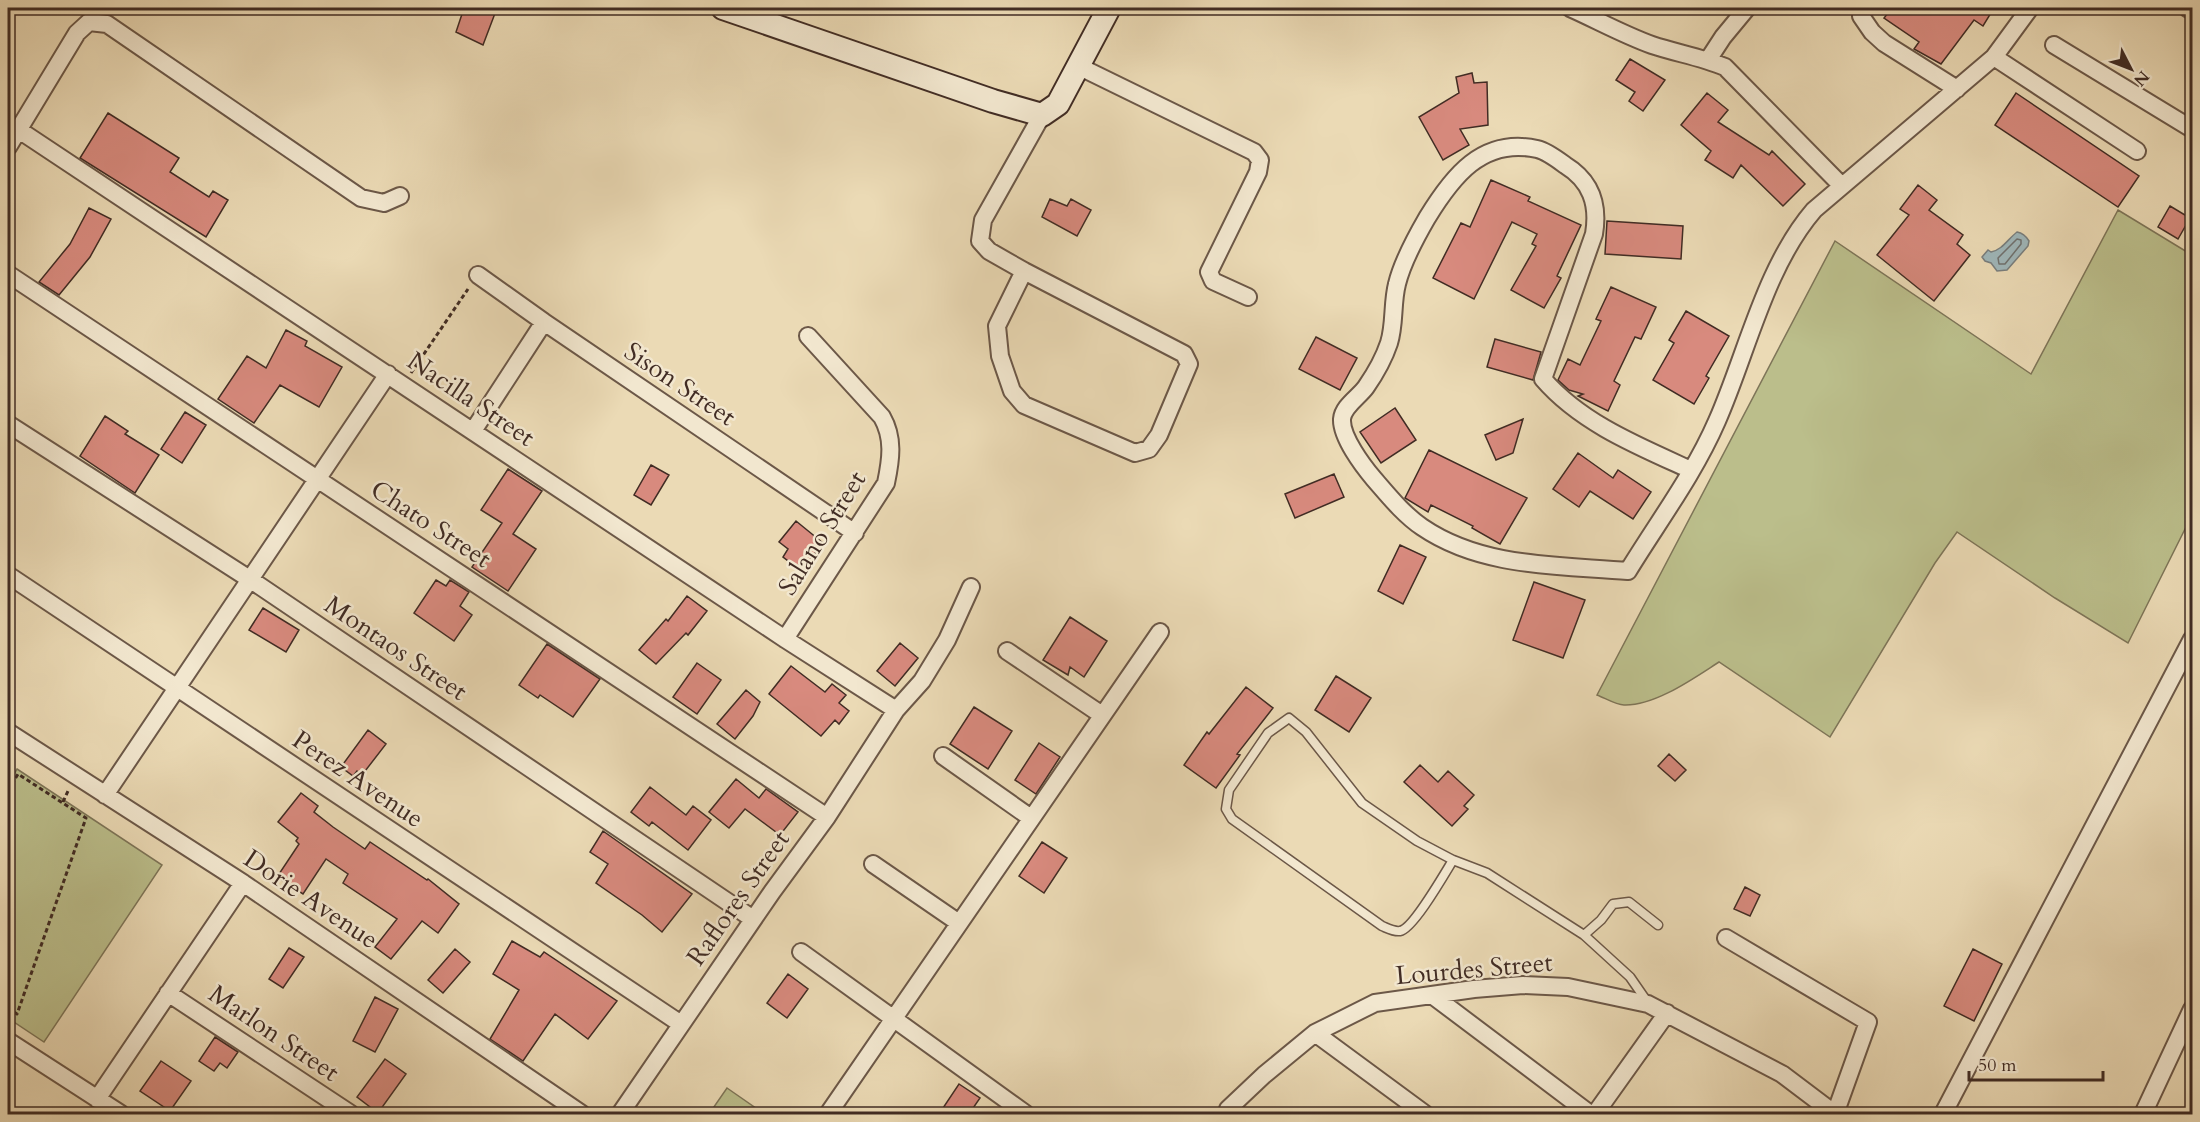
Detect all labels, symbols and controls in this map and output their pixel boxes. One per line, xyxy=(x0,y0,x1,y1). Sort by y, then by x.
north arrow xyxy=(2101,39,2161,99)
text: N xyxy=(2129,66,2154,91)
street label: Sison Street xyxy=(617,334,743,434)
street label: Nacilla Street xyxy=(400,344,542,454)
street label: Salano Street xyxy=(770,464,874,602)
street label: Chato Street xyxy=(364,472,498,576)
street label: Montaos Street xyxy=(318,587,474,709)
street label: Perez Avenue xyxy=(285,722,431,836)
street label: Raflores Street xyxy=(678,823,798,973)
street label: Dorie Avenue xyxy=(237,841,385,957)
street label: Lourdes Street xyxy=(1394,945,1554,993)
street label: Marlon Street xyxy=(202,976,346,1090)
scale bar xyxy=(1969,1044,2102,1082)
text: 50 m xyxy=(1978,1053,2017,1078)

